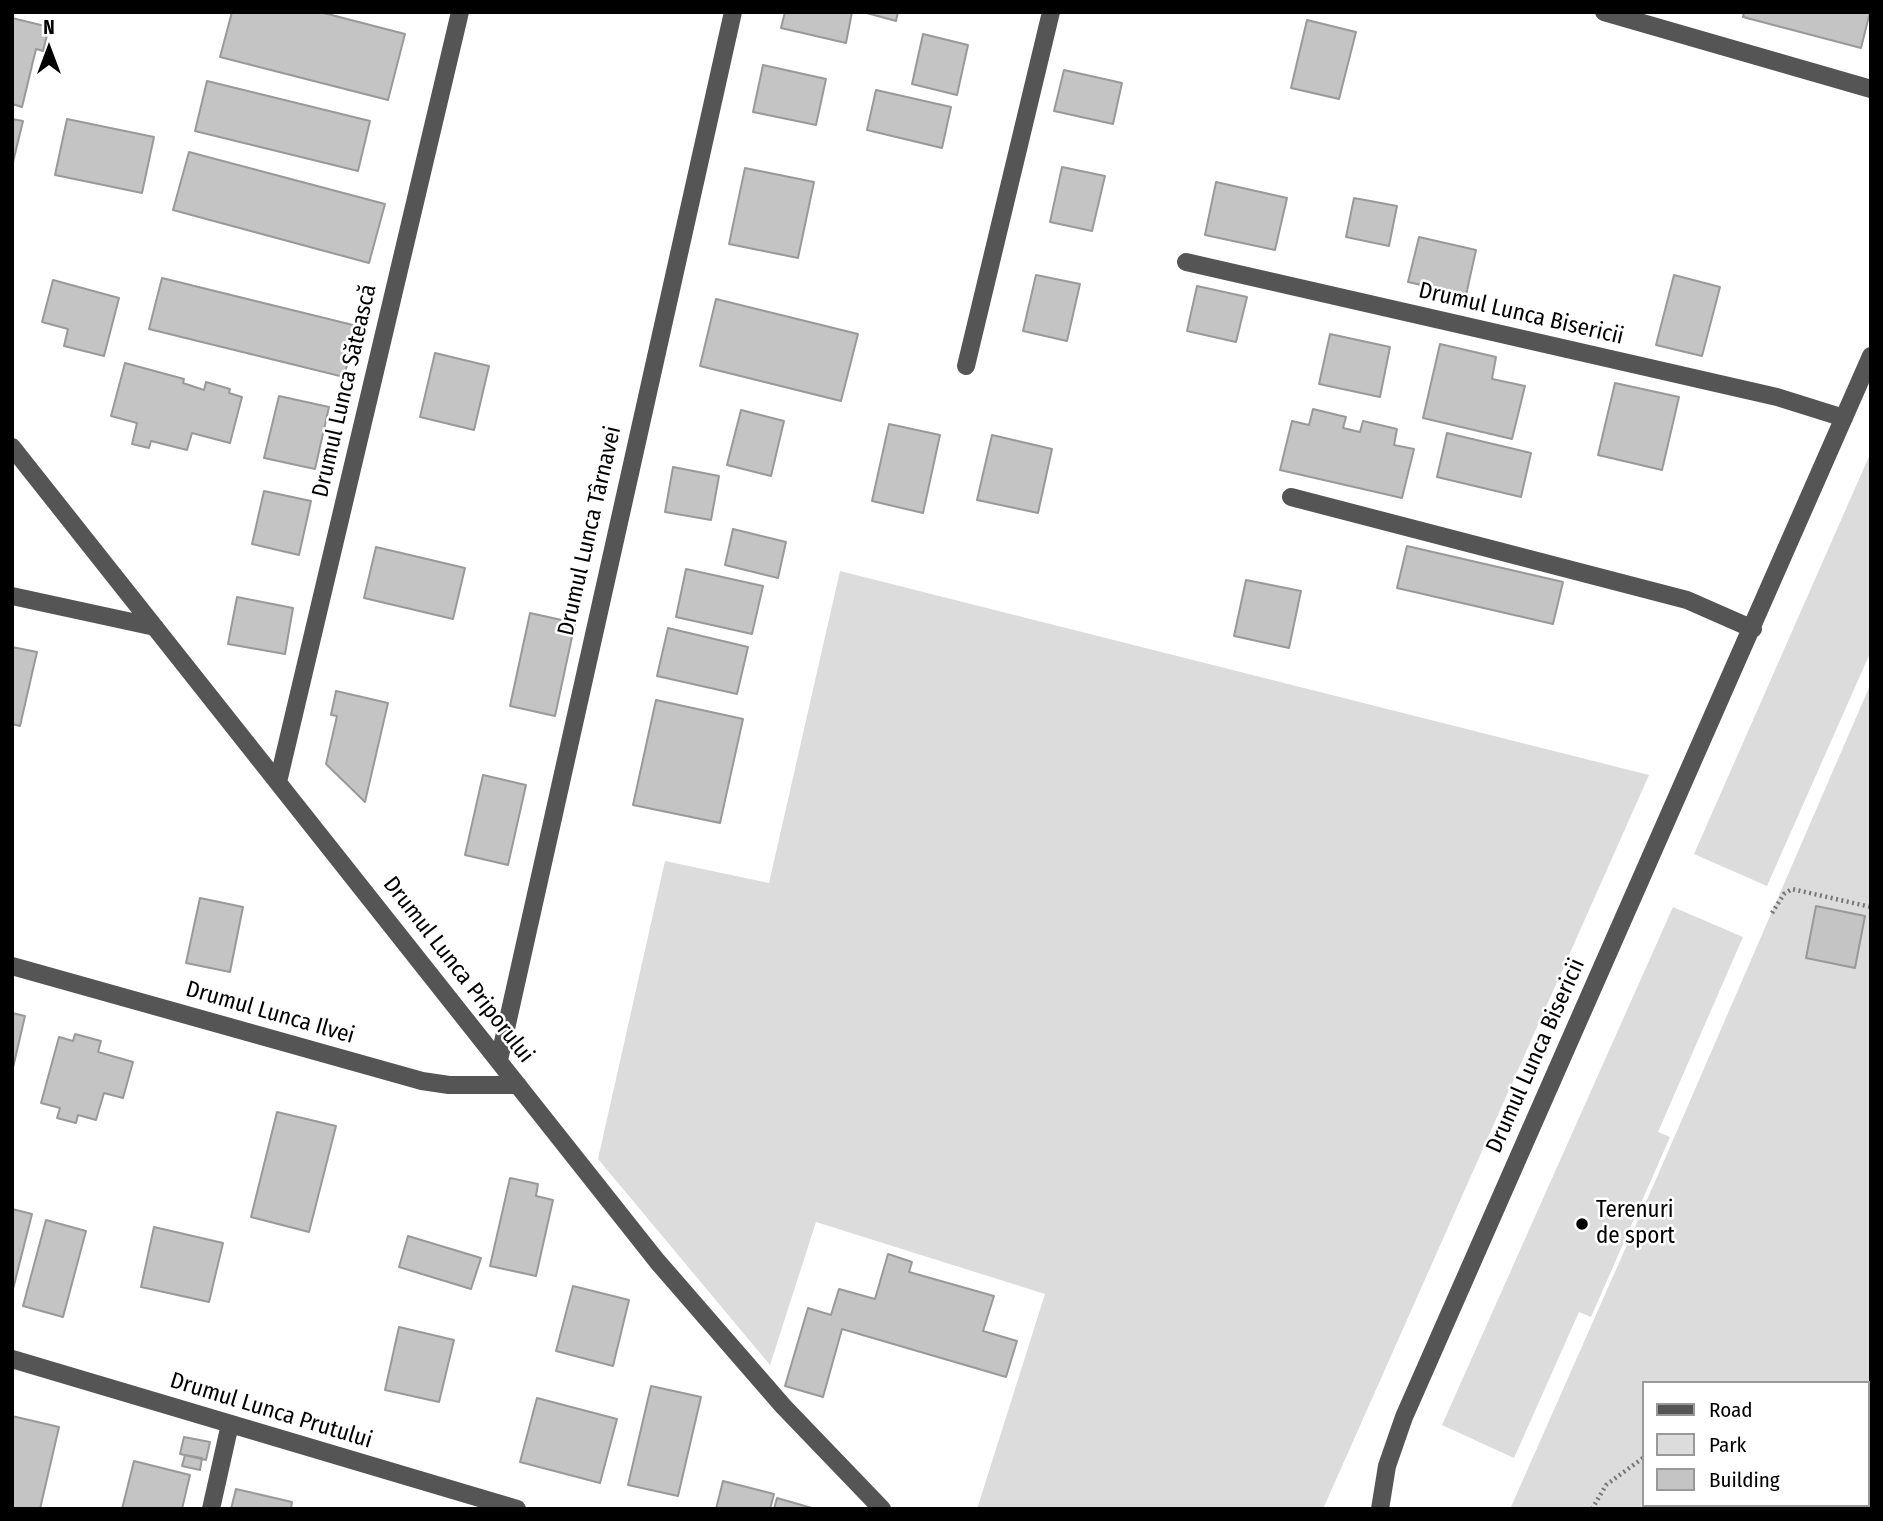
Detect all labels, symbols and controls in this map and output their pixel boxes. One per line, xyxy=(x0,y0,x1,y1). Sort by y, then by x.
north arrow xyxy=(14,14,84,84)
text: N xyxy=(43,16,55,39)
street label: Drumul Lunca Bisericii xyxy=(1416,277,1626,351)
street label: Drumul Lunca Sătească xyxy=(307,282,383,500)
street label: Drumul Lunca Târnavei xyxy=(552,424,628,638)
street label: Drumul Lunca Priporului xyxy=(377,871,539,1069)
street label: Drumul Lunca Bisericii xyxy=(1481,955,1591,1157)
street label: Drumul Lunca Ilvei xyxy=(183,976,357,1050)
place label: Terenuri de sport xyxy=(1596,1197,1675,1251)
marker: Terenuri de sport xyxy=(1574,1216,1590,1232)
street label: Drumul Lunca Prutului xyxy=(167,1367,375,1455)
legend xyxy=(1642,1381,1869,1507)
text: Road xyxy=(1709,1397,1753,1423)
text: Park xyxy=(1709,1432,1746,1458)
text: Building xyxy=(1709,1467,1780,1493)

